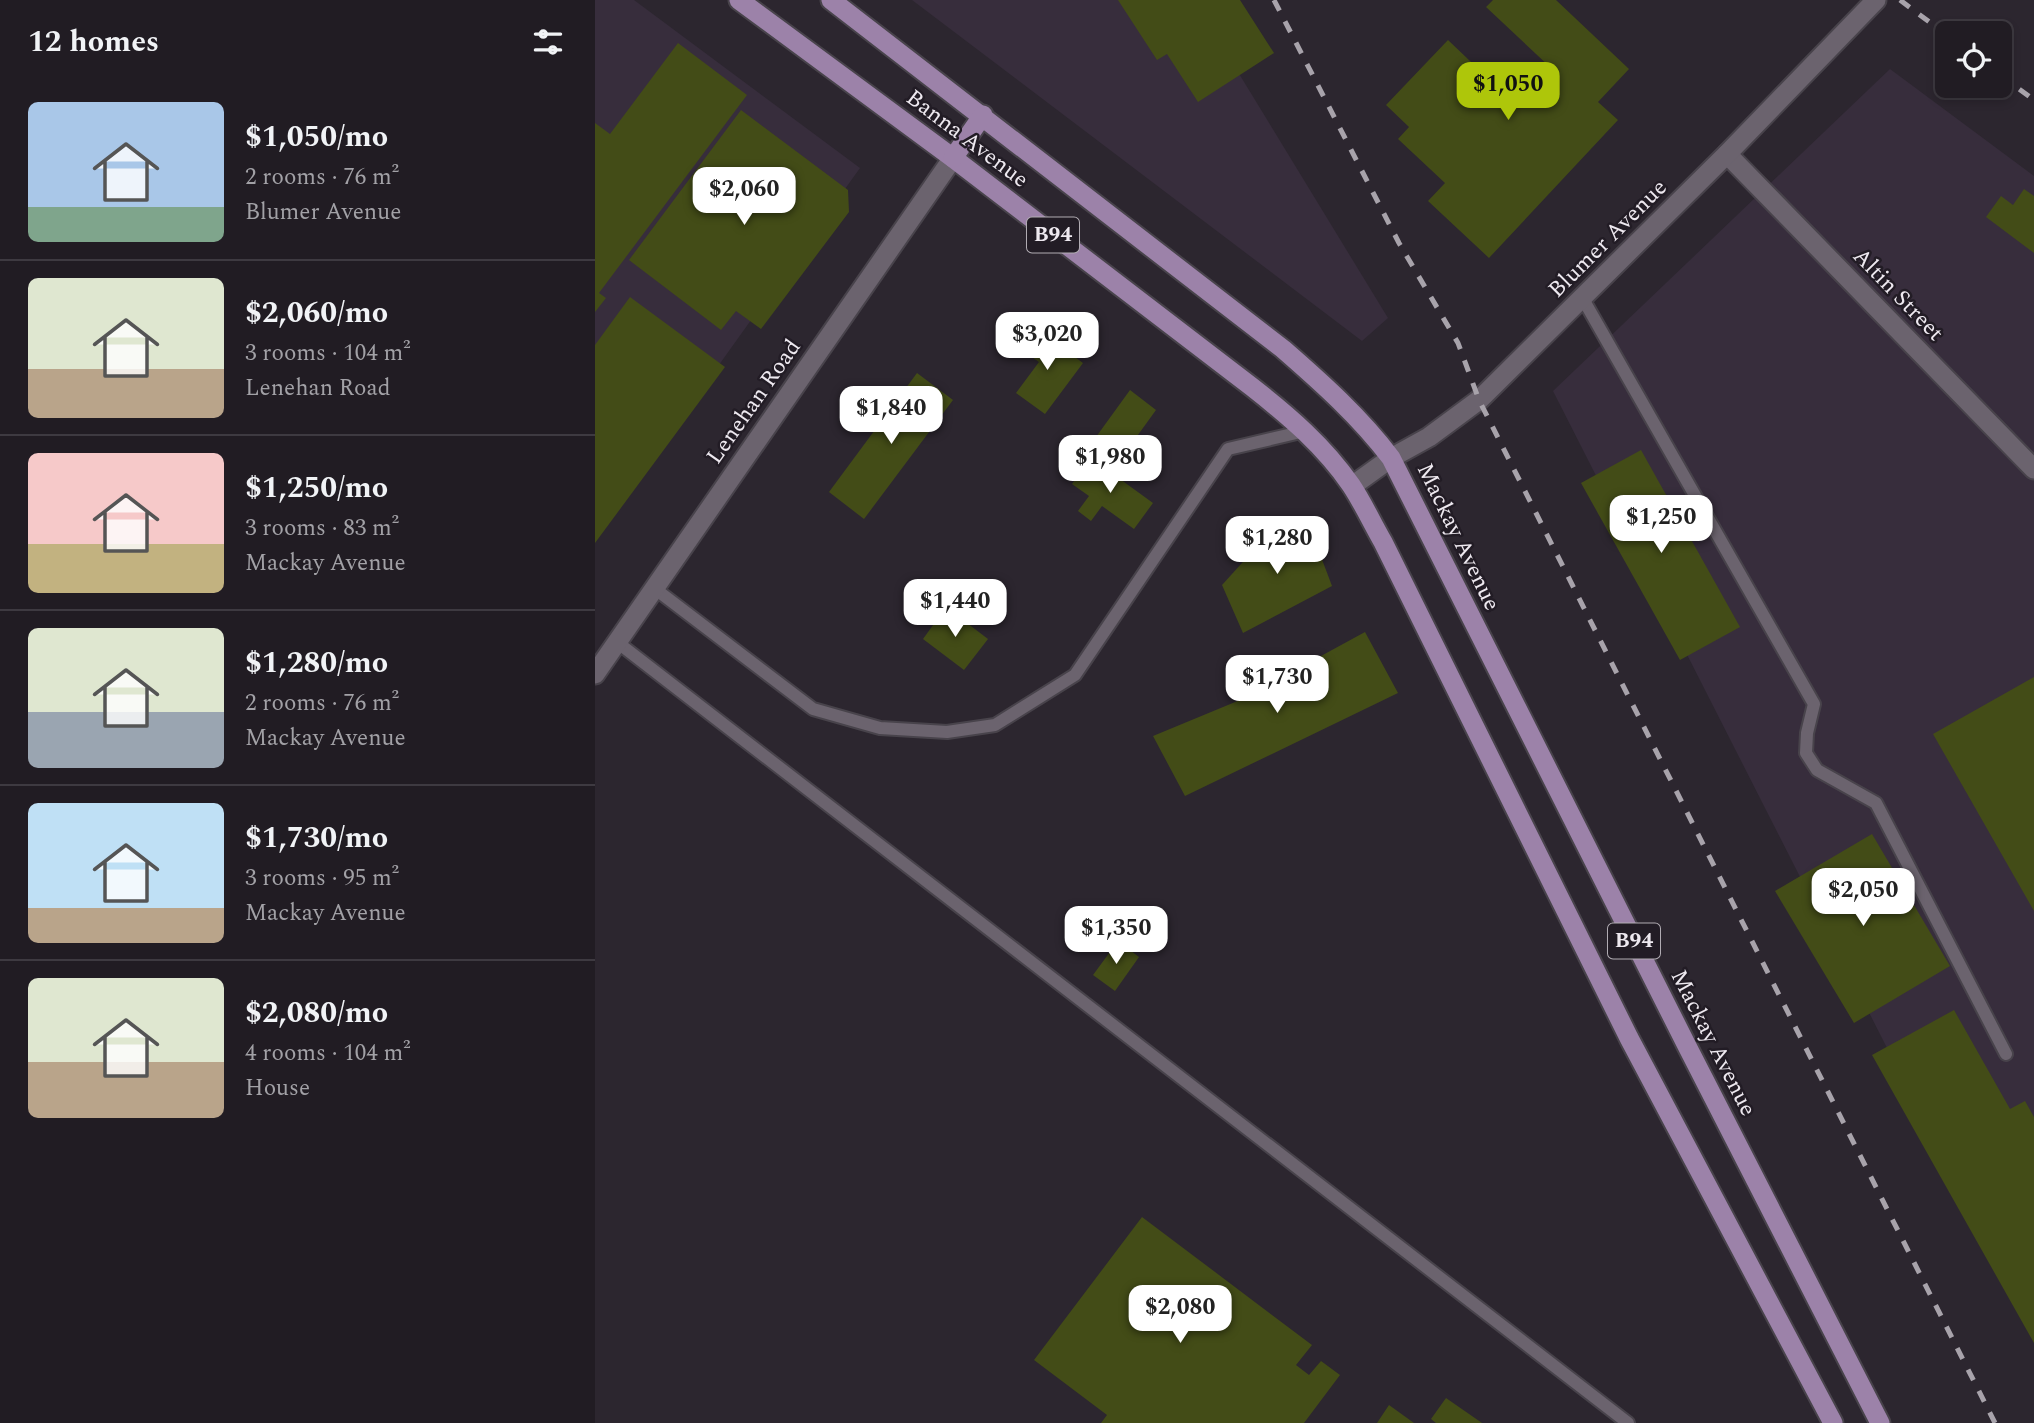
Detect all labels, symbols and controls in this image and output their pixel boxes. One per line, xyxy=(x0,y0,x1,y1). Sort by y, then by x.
text: 12 homes xyxy=(28,19,159,65)
map controls xyxy=(1935,21,2012,98)
button: locate xyxy=(1935,21,2012,98)
icon: filters xyxy=(529,23,567,61)
pin: $1,050 xyxy=(1451,62,1565,122)
text: $1,050 xyxy=(1473,67,1543,102)
street label: Banna Avenue xyxy=(898,81,1036,197)
text: $1,050/mo xyxy=(245,114,388,160)
icon: home xyxy=(84,130,168,214)
text: 2 rooms · 76 m² xyxy=(245,160,399,195)
pin: $2,060 xyxy=(687,168,801,227)
street label: Blumer Avenue xyxy=(1540,171,1676,307)
text: $2,060 xyxy=(709,172,779,207)
text: Blumer Avenue xyxy=(245,195,401,230)
road number: B94 xyxy=(1027,218,1079,252)
street label: Altin Street xyxy=(1844,240,1952,350)
text: $2,060/mo xyxy=(245,290,388,336)
icon: home xyxy=(84,306,168,390)
pin: $3,020 xyxy=(990,312,1104,372)
text: $3,020 xyxy=(1012,317,1082,352)
street label: Lenehan Road xyxy=(698,332,810,472)
text: 3 rooms · 104 m² xyxy=(245,336,411,371)
text: Lenehan Road xyxy=(245,371,391,406)
pin: $1,840 xyxy=(834,386,948,446)
text: $1,840 xyxy=(856,391,926,426)
pin: $1,980 xyxy=(1053,435,1167,495)
text: $1,980 xyxy=(1075,440,1145,475)
street label: Mackay Avenue xyxy=(1407,457,1509,617)
text: $1,250/mo xyxy=(245,465,388,511)
icon: home xyxy=(84,481,168,565)
pin: $1,250 xyxy=(1604,496,1718,555)
text: $1,250 xyxy=(1626,500,1696,535)
text: 3 rooms · 83 m² xyxy=(245,511,399,546)
pin: $1,280 xyxy=(1220,516,1334,576)
text: $1,280 xyxy=(1242,521,1312,556)
text: Mackay Avenue xyxy=(245,546,406,581)
pin: $1,440 xyxy=(898,580,1012,639)
text: $1,440 xyxy=(920,584,990,619)
text: $1,280/mo xyxy=(245,640,388,686)
icon: home xyxy=(84,656,168,740)
pin: $1,730 xyxy=(1220,656,1334,715)
text: $1,730 xyxy=(1242,660,1312,695)
text: 2 rooms · 76 m² xyxy=(245,686,399,721)
text: Mackay Avenue xyxy=(245,721,406,756)
text: $1,730/mo xyxy=(245,815,388,861)
icon: home xyxy=(84,831,168,915)
text: 3 rooms · 95 m² xyxy=(245,861,399,896)
pin: $2,050 xyxy=(1806,869,1920,928)
text: $2,050 xyxy=(1828,873,1898,908)
text: Mackay Avenue xyxy=(245,896,406,931)
pin: $1,350 xyxy=(1059,906,1173,966)
text: $1,350 xyxy=(1081,911,1151,946)
road number: B94 xyxy=(1608,923,1660,958)
street label: Mackay Avenue xyxy=(1661,963,1765,1123)
text: $2,080/mo xyxy=(245,990,388,1036)
icon: home xyxy=(84,1006,168,1090)
text: 4 rooms · 104 m² xyxy=(245,1036,411,1071)
text: House xyxy=(245,1071,310,1106)
pin: $2,080 xyxy=(1123,1286,1237,1345)
text: $2,080 xyxy=(1145,1290,1215,1325)

